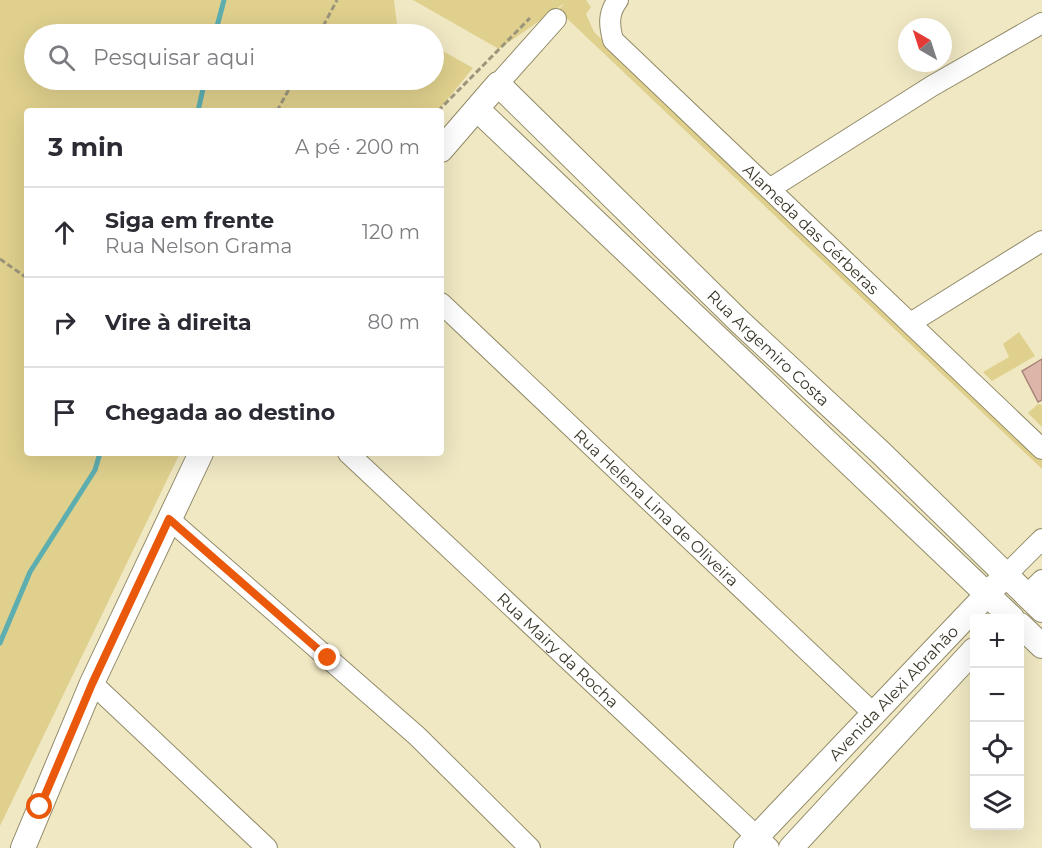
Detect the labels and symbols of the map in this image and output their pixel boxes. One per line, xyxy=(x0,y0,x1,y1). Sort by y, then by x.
north arrow xyxy=(898,18,952,72)
street label: Alameda das Gérberas xyxy=(739,160,883,299)
street label: Rua Argemiro Costa xyxy=(703,286,833,410)
street label: Rua Helena Lina de Oliveira xyxy=(570,425,742,590)
street label: Rua Mairy da Rocha xyxy=(493,589,622,712)
street label: Avenida Alexi Abrahão xyxy=(825,622,962,765)
route end xyxy=(314,644,340,670)
route start xyxy=(26,793,52,819)

